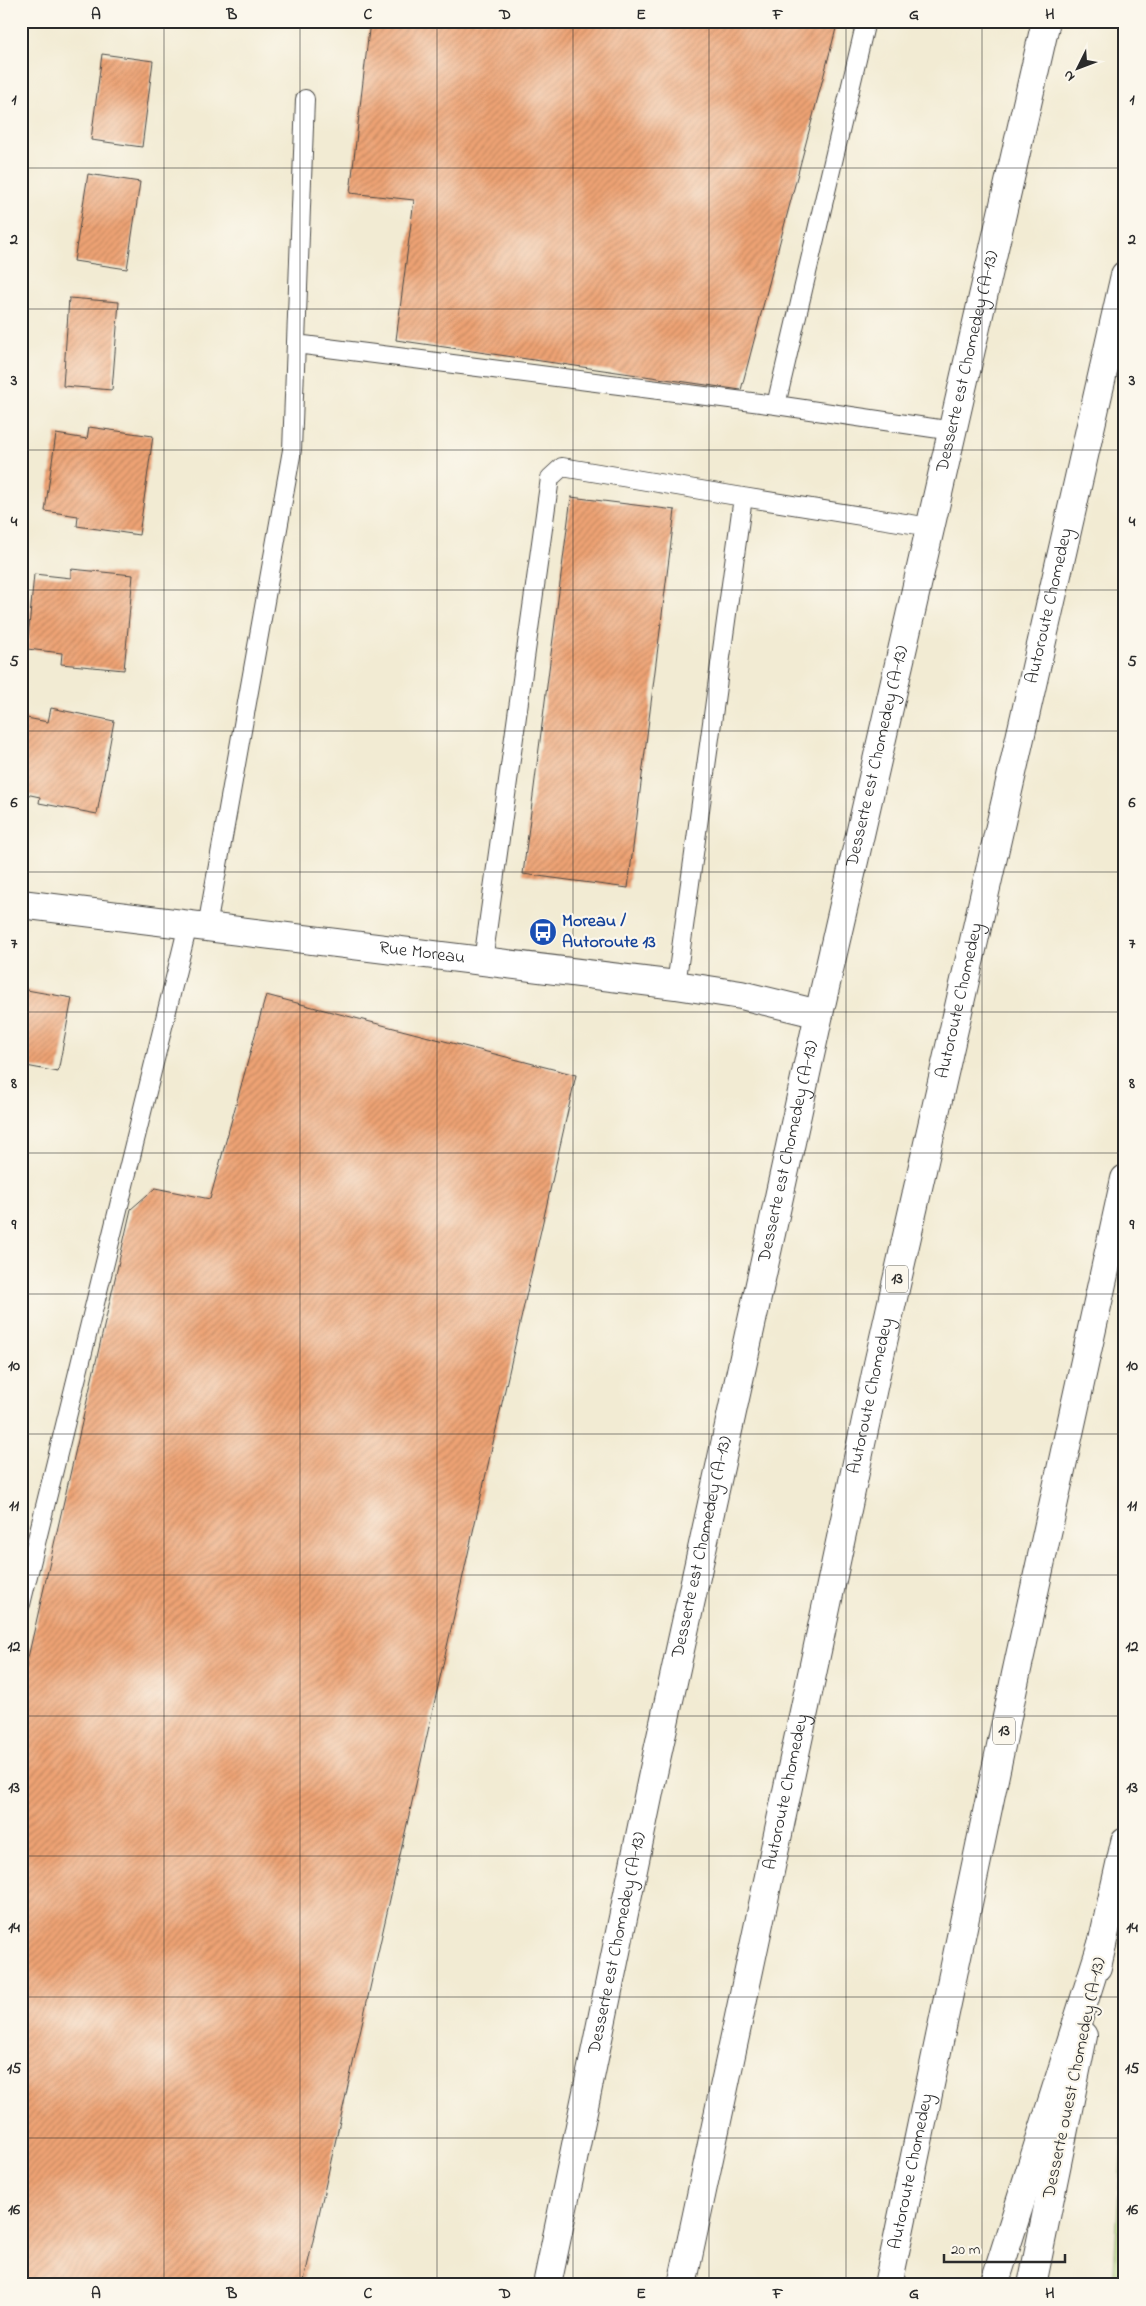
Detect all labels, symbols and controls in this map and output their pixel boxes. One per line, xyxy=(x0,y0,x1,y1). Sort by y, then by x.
text: A xyxy=(91,3,101,27)
text: B xyxy=(226,3,238,27)
text: C xyxy=(364,3,373,27)
text: D xyxy=(498,3,511,27)
text: E xyxy=(636,3,646,27)
text: F xyxy=(772,3,784,27)
text: G xyxy=(909,3,919,27)
text: H xyxy=(1045,3,1055,27)
north arrow xyxy=(1054,42,1104,92)
text: N xyxy=(1058,65,1080,86)
text: 1 xyxy=(11,88,17,112)
text: 1 xyxy=(1129,88,1135,112)
text: 2 xyxy=(9,228,18,252)
text: 2 xyxy=(1127,228,1136,252)
street label: Desserte est Chomedey (A-13) xyxy=(930,248,1006,476)
text: 3 xyxy=(10,369,18,393)
text: 3 xyxy=(1128,369,1136,393)
text: 4 xyxy=(10,510,18,534)
text: 4 xyxy=(1128,510,1136,534)
street label: Autoroute Chomedey xyxy=(1020,526,1080,686)
street label: Desserte est Chomedey (A-13) xyxy=(840,643,916,871)
text: 5 xyxy=(9,650,19,674)
text: 5 xyxy=(1127,650,1137,674)
text: 6 xyxy=(9,791,18,815)
text: 6 xyxy=(1127,791,1136,815)
place label: Moreau / Autoroute 13 xyxy=(562,909,656,956)
bus stop icon: Moreau / Autoroute 13 xyxy=(528,917,558,947)
street label: Autoroute Chomedey xyxy=(930,921,991,1081)
text: 7 xyxy=(11,932,18,956)
text: 7 xyxy=(1129,932,1136,956)
street label: Rue Moreau xyxy=(377,935,467,972)
street label: Desserte est Chomedey (A-13) xyxy=(752,1038,826,1266)
text: 8 xyxy=(10,1072,17,1096)
text: 8 xyxy=(1128,1072,1135,1096)
text: 9 xyxy=(11,1213,17,1237)
text: 9 xyxy=(1129,1213,1135,1237)
road number: 13 xyxy=(886,1266,908,1292)
street label: Autoroute Chomedey xyxy=(842,1316,901,1476)
text: 10 xyxy=(8,1354,20,1378)
text: 10 xyxy=(1126,1354,1138,1378)
street label: Desserte est Chomedey (A-13) xyxy=(665,1434,739,1661)
text: 11 xyxy=(9,1494,20,1518)
text: 11 xyxy=(1127,1494,1138,1518)
text: 12 xyxy=(7,1635,21,1659)
text: 12 xyxy=(1125,1635,1139,1659)
street label: Autoroute Chomedey xyxy=(758,1712,816,1872)
road number: 13 xyxy=(993,1718,1015,1744)
text: 13 xyxy=(8,1776,20,1800)
text: 13 xyxy=(1126,1776,1138,1800)
street label: Desserte est Chomedey (A-13) xyxy=(582,1830,653,2058)
text: 14 xyxy=(8,1916,20,1940)
text: 14 xyxy=(1126,1916,1138,1940)
street label: Desserte ouest Chomedey (A-13) xyxy=(1037,1955,1113,2202)
text: 15 xyxy=(7,2057,22,2081)
text: 15 xyxy=(1125,2057,1140,2081)
street label: Autoroute Chomedey xyxy=(883,2091,941,2252)
text: 16 xyxy=(8,2198,21,2222)
text: 16 xyxy=(1126,2198,1139,2222)
scale bar xyxy=(944,2231,1065,2263)
text: 20 m xyxy=(951,2239,981,2261)
text: A xyxy=(91,2282,101,2306)
text: B xyxy=(226,2282,238,2306)
text: C xyxy=(364,2282,373,2306)
text: D xyxy=(498,2282,511,2306)
text: E xyxy=(636,2282,646,2306)
text: F xyxy=(772,2282,784,2306)
text: G xyxy=(909,2282,919,2306)
text: H xyxy=(1045,2282,1055,2306)

